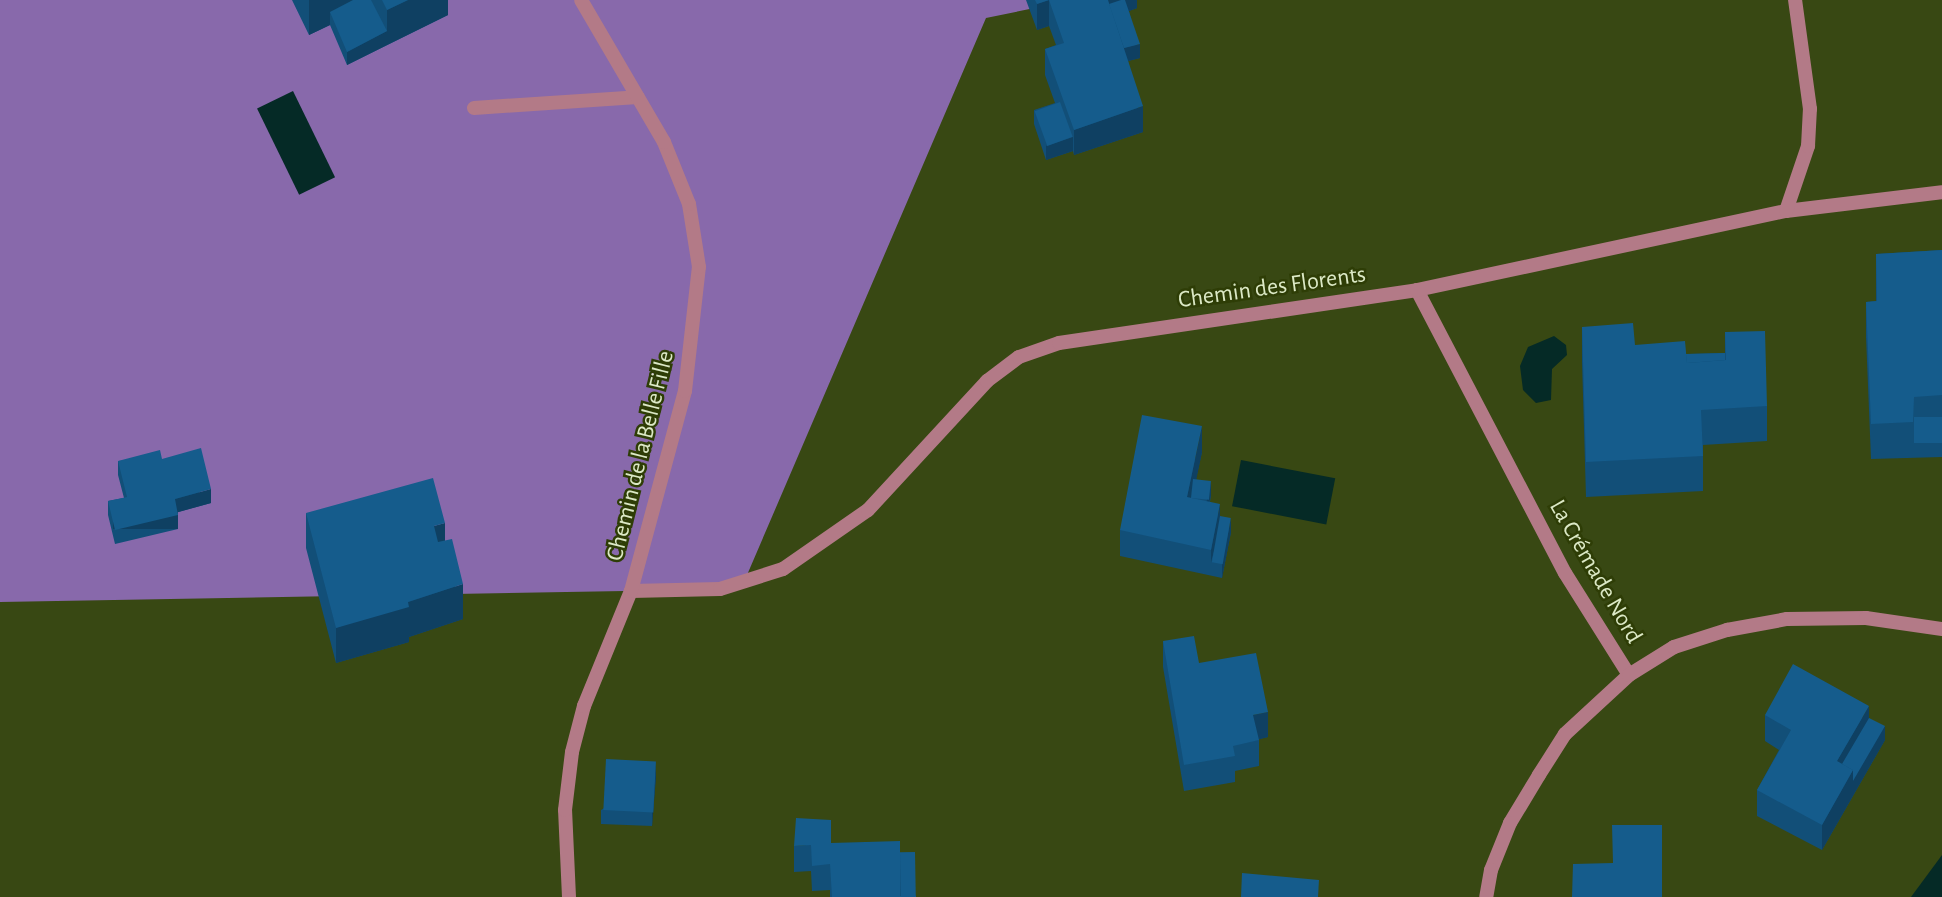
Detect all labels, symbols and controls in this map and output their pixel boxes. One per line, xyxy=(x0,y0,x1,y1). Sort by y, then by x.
street label: Chemin des Florents xyxy=(1176,261,1368,315)
street label: Chemin de la Belle Fille xyxy=(601,348,681,564)
street label: La Crémade Nord xyxy=(1542,495,1648,649)

